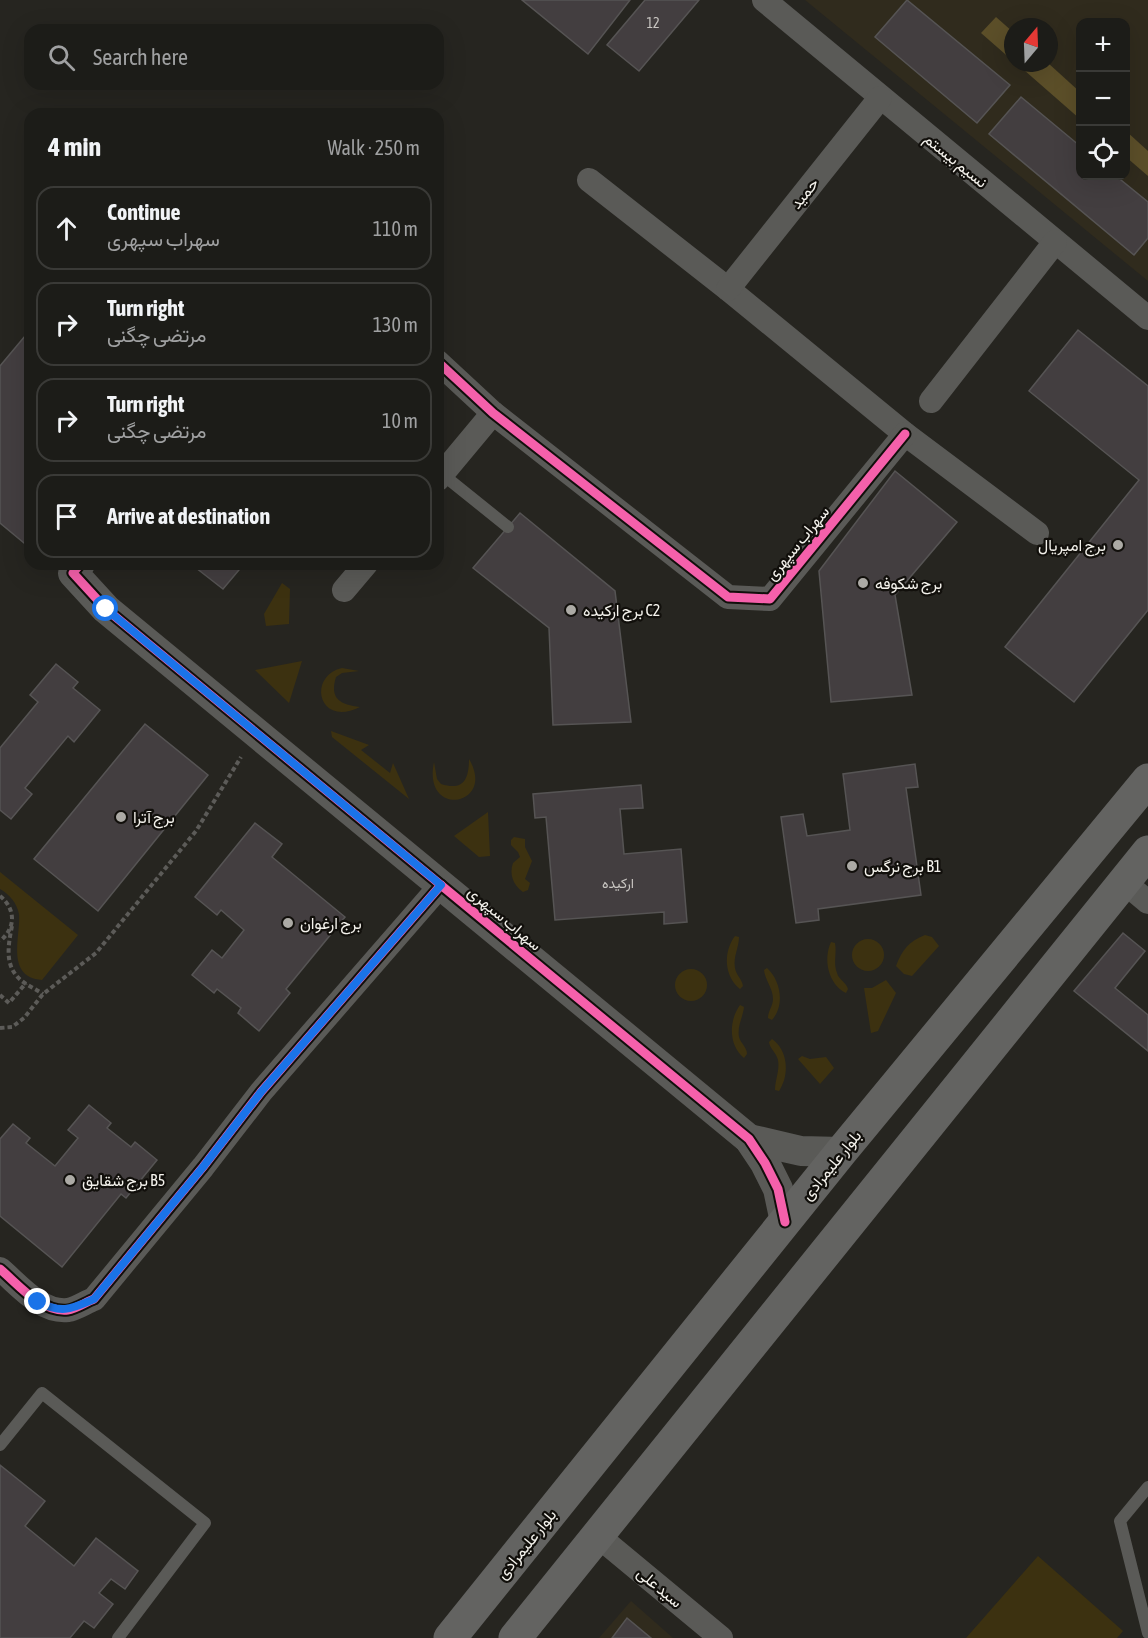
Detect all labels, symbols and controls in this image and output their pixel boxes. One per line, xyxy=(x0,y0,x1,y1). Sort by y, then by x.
house number: 12 xyxy=(646,15,660,31)
north arrow xyxy=(1004,18,1058,72)
map controls xyxy=(1076,18,1130,180)
button: + xyxy=(1076,18,1130,72)
search box xyxy=(24,24,444,90)
icon: search xyxy=(45,41,78,74)
text: Search here xyxy=(93,44,188,70)
button: − xyxy=(1076,72,1130,126)
button: locate xyxy=(1076,126,1130,180)
street label: نسیم بیستم xyxy=(919,129,991,193)
text: 4 min xyxy=(48,132,101,162)
text: Walk · 250 m xyxy=(328,136,420,159)
street label: حمید xyxy=(786,174,823,213)
text: Continue xyxy=(107,199,181,225)
icon: ahead xyxy=(50,212,83,245)
text: 110 m xyxy=(373,217,418,240)
text: سهراب سپهری xyxy=(107,227,220,250)
text: Turn right xyxy=(107,295,184,321)
icon: right xyxy=(50,308,83,341)
text: 130 m xyxy=(373,313,418,336)
text: مرتضی چگنی xyxy=(107,323,206,346)
text: Turn right xyxy=(107,391,184,417)
icon: right xyxy=(50,404,83,437)
text: 10 m xyxy=(382,409,418,432)
text: مرتضی چگنی xyxy=(107,419,206,442)
icon: arrive xyxy=(50,500,83,533)
street label: سهراب سپهری xyxy=(762,502,835,586)
text: Arrive at destination xyxy=(107,503,270,529)
place label: برج امپریال xyxy=(1038,536,1106,557)
marker: برج امپریال xyxy=(1111,538,1125,552)
place label: برج شکوفه xyxy=(875,574,942,595)
marker: برج شکوفه xyxy=(856,576,870,590)
route start xyxy=(92,595,118,621)
place label: برج ارکیده C2 xyxy=(583,601,660,622)
marker: برج ارکیده C2 xyxy=(564,603,578,617)
place label: برج آترا xyxy=(133,808,175,829)
marker: برج آترا xyxy=(114,810,128,824)
place label: برج نرگس B1 xyxy=(864,857,941,878)
marker: برج نرگس B1 xyxy=(845,859,859,873)
house number: ارکیده xyxy=(602,875,634,892)
street label: سهراب سپهری xyxy=(463,882,545,956)
place label: برج ارغوان xyxy=(300,914,362,935)
marker: برج ارغوان xyxy=(281,916,295,930)
street label: بلوار علیمرادی xyxy=(797,1127,866,1205)
place label: برج شقایق B5 xyxy=(82,1171,165,1192)
marker: برج شقایق B5 xyxy=(63,1173,77,1187)
route end xyxy=(24,1288,50,1314)
street label: بلوار علیمرادی xyxy=(492,1506,561,1584)
street label: سید علی xyxy=(633,1563,686,1612)

